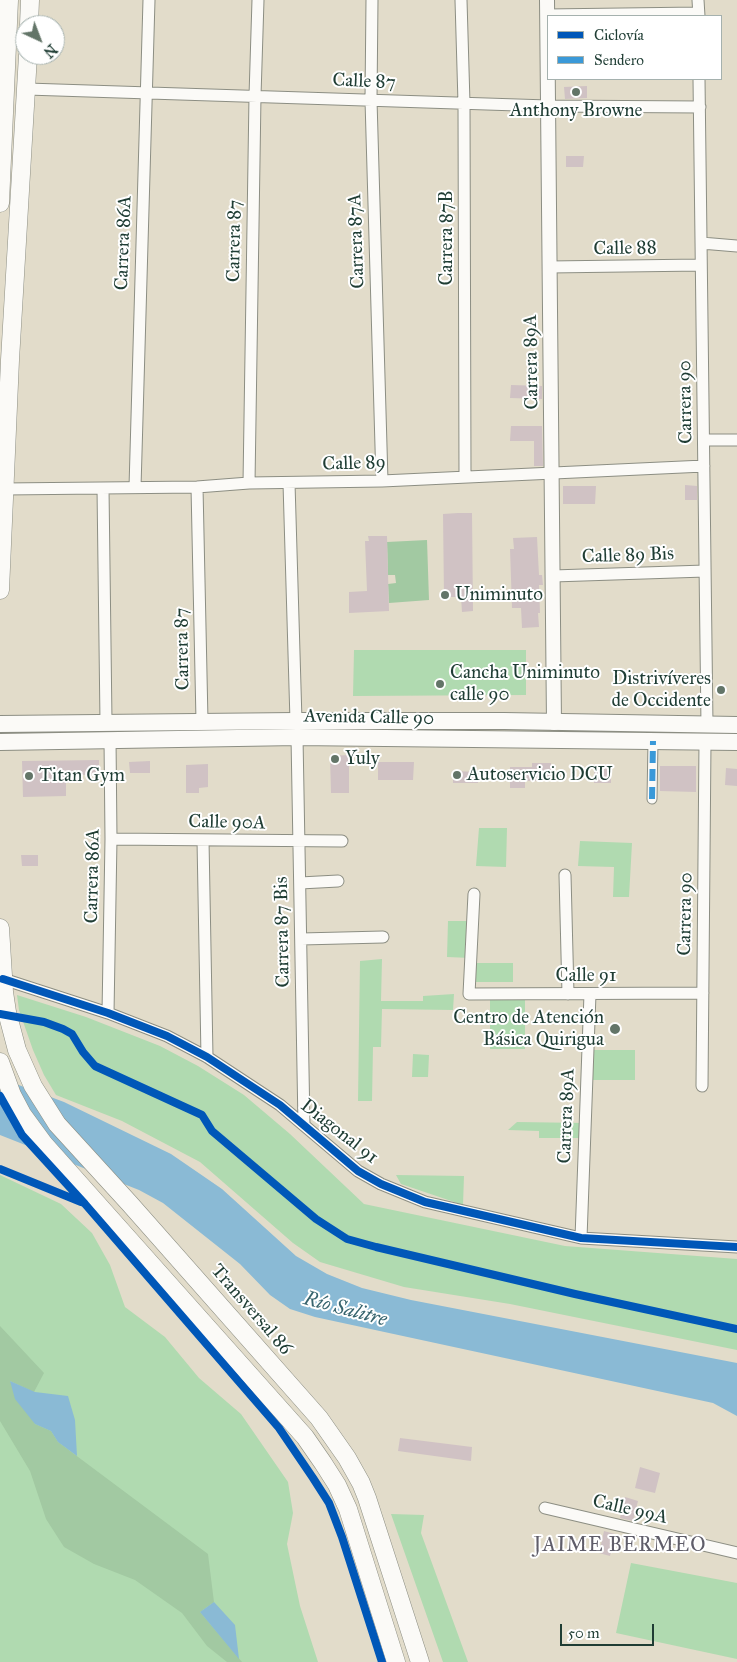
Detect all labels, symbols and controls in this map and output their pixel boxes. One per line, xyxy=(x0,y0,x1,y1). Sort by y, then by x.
north arrow xyxy=(15,15,65,65)
legend xyxy=(547,15,722,80)
text: Ciclovía xyxy=(594,26,644,44)
text: N xyxy=(40,40,60,61)
text: Sendero xyxy=(594,51,644,69)
street label: Calle 87 xyxy=(332,69,396,95)
marker: Anthony Browne xyxy=(570,86,582,98)
place label: Anthony Browne xyxy=(510,100,642,122)
street label: Carrera 87B xyxy=(436,190,458,286)
street label: Carrera 87A xyxy=(344,193,370,289)
street label: Carrera 86A xyxy=(111,195,137,291)
street label: Carrera 87 xyxy=(223,200,247,282)
street label: Calle 88 xyxy=(593,237,657,261)
street label: Carrera 89A xyxy=(520,314,544,410)
street label: Carrera 90 xyxy=(674,360,698,444)
street label: Calle 89 xyxy=(322,451,386,477)
street label: Calle 89 Bis xyxy=(582,543,674,569)
place label: Uniminuto xyxy=(455,584,543,606)
marker: Uniminuto xyxy=(439,589,451,601)
street label: Carrera 87 xyxy=(171,608,195,690)
place label: Cancha Uniminuto calle 90 xyxy=(450,662,600,706)
place label: Distrivíveres de Occidente xyxy=(612,668,711,712)
marker: Cancha Uniminuto calle 90 xyxy=(434,678,446,690)
marker: Distrivíveres de Occidente xyxy=(715,684,727,696)
street label: Avenida Calle 90 xyxy=(304,705,434,731)
place label: Yuly xyxy=(345,748,380,770)
marker: Yuly xyxy=(329,753,341,765)
place label: Autoservicio DCU xyxy=(467,764,613,786)
place label: Titan Gym xyxy=(39,765,125,787)
marker: Autoservicio DCU xyxy=(451,769,463,781)
marker: Titan Gym xyxy=(23,770,35,782)
street label: Calle 90A xyxy=(188,811,266,835)
street label: Carrera 86A xyxy=(81,828,105,924)
street label: Carrera 90 xyxy=(674,872,698,956)
street label: Carrera 87 Bis xyxy=(271,876,295,988)
street label: Calle 91 xyxy=(556,965,616,987)
place label: Centro de Atención Básica Quirigua xyxy=(453,1007,604,1051)
marker: Centro de Atención Básica Quirigua xyxy=(608,1022,622,1036)
street label: Carrera 89A xyxy=(554,1068,580,1164)
street label: Diagonal 91 xyxy=(296,1095,382,1169)
street label: Transversal 86 xyxy=(205,1260,297,1360)
water label: Río Salitre xyxy=(301,1287,389,1333)
street label: Calle 99A xyxy=(590,1490,670,1530)
district label: JAIME BERMEO xyxy=(532,1534,708,1558)
scale bar xyxy=(562,1614,656,1646)
text: 50 m xyxy=(568,1624,600,1642)

